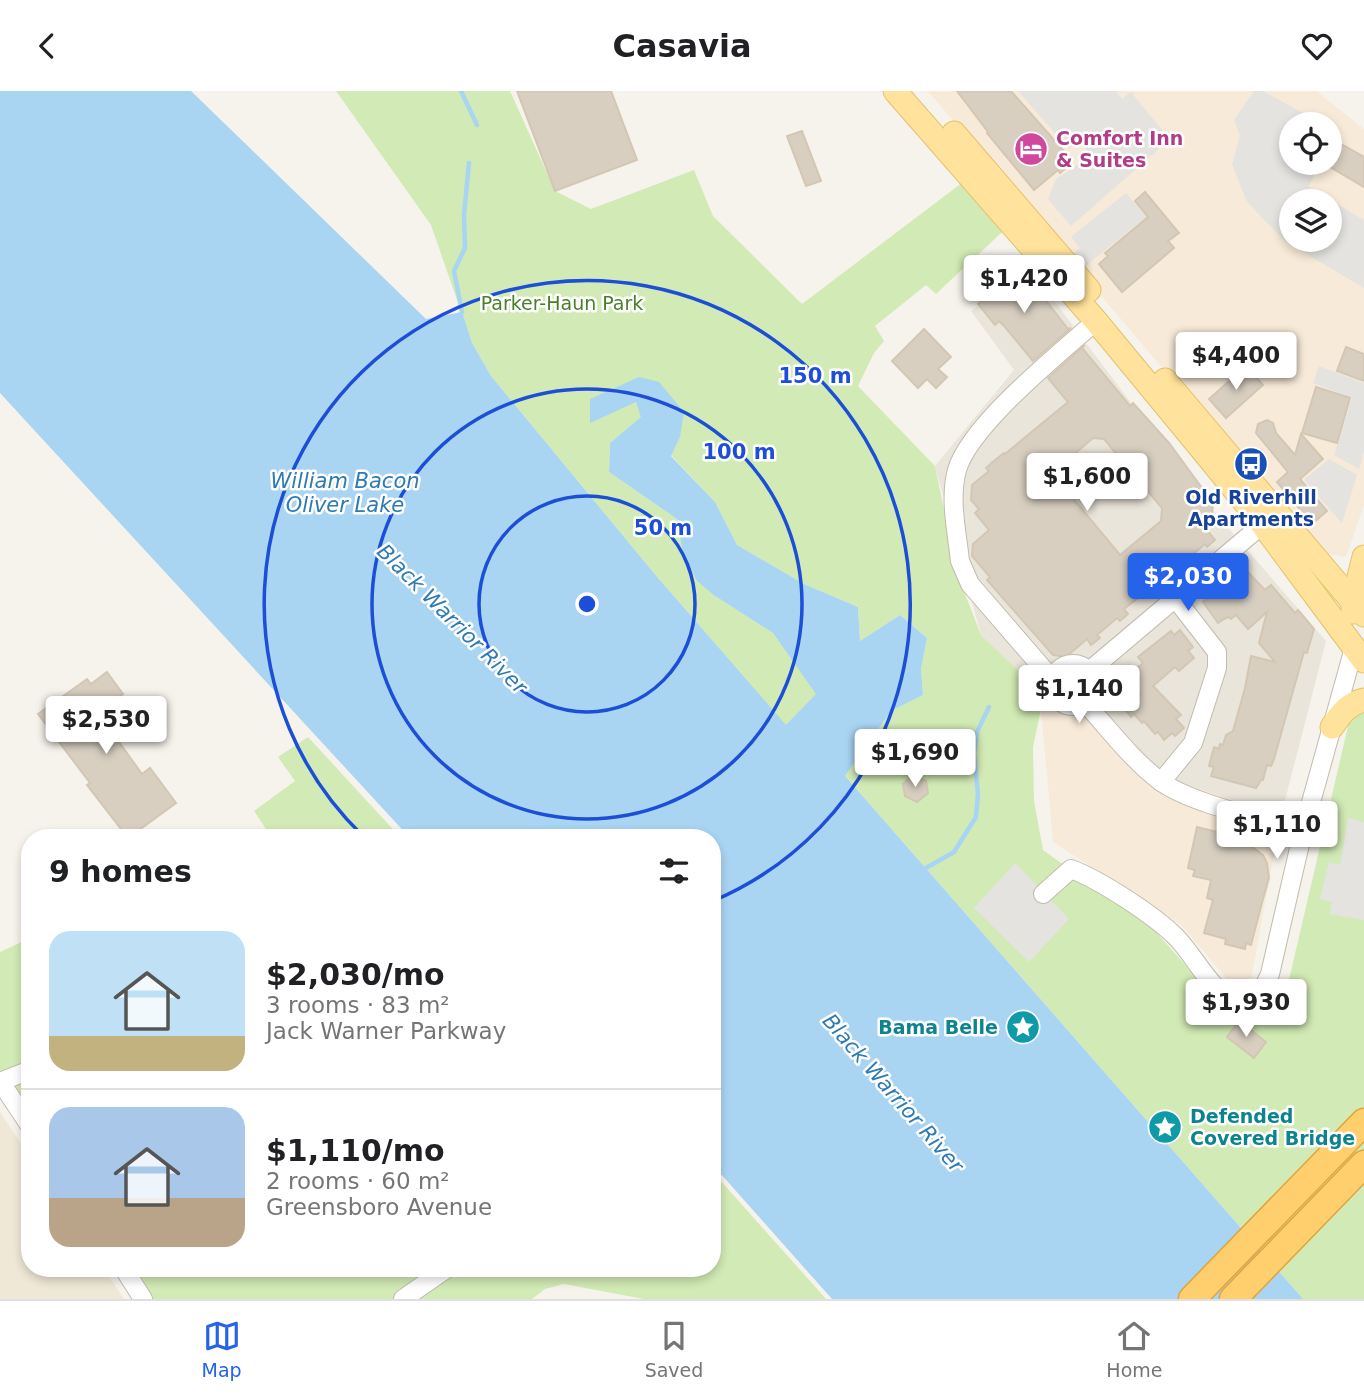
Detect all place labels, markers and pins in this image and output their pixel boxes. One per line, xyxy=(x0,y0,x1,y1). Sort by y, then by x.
place label: Comfort Inn & Suites xyxy=(1056,127,1183,171)
hotel icon: Comfort Inn & Suites xyxy=(1012,130,1050,168)
pin: $1,420 xyxy=(967,255,1081,315)
pin: $4,400 xyxy=(1179,333,1293,392)
bus stop icon: Old Riverhill Apartments xyxy=(1232,445,1270,483)
pin: $1,600 xyxy=(1030,453,1144,513)
place label: Old Riverhill Apartments xyxy=(1185,486,1317,530)
pin: $2,030 xyxy=(1131,553,1245,613)
centre of rings xyxy=(575,592,599,616)
pin: $1,140 xyxy=(1022,665,1136,725)
pin: $2,530 xyxy=(49,697,163,756)
pin: $1,690 xyxy=(858,729,972,789)
pin: $1,110 xyxy=(1220,801,1334,861)
pin: $1,930 xyxy=(1189,979,1303,1039)
place icon: Bama Belle xyxy=(1004,1008,1042,1046)
place label: Bama Belle xyxy=(878,1016,998,1038)
place label: Defended Covered Bridge xyxy=(1190,1105,1355,1149)
place icon: Defended Covered Bridge xyxy=(1146,1108,1184,1146)

